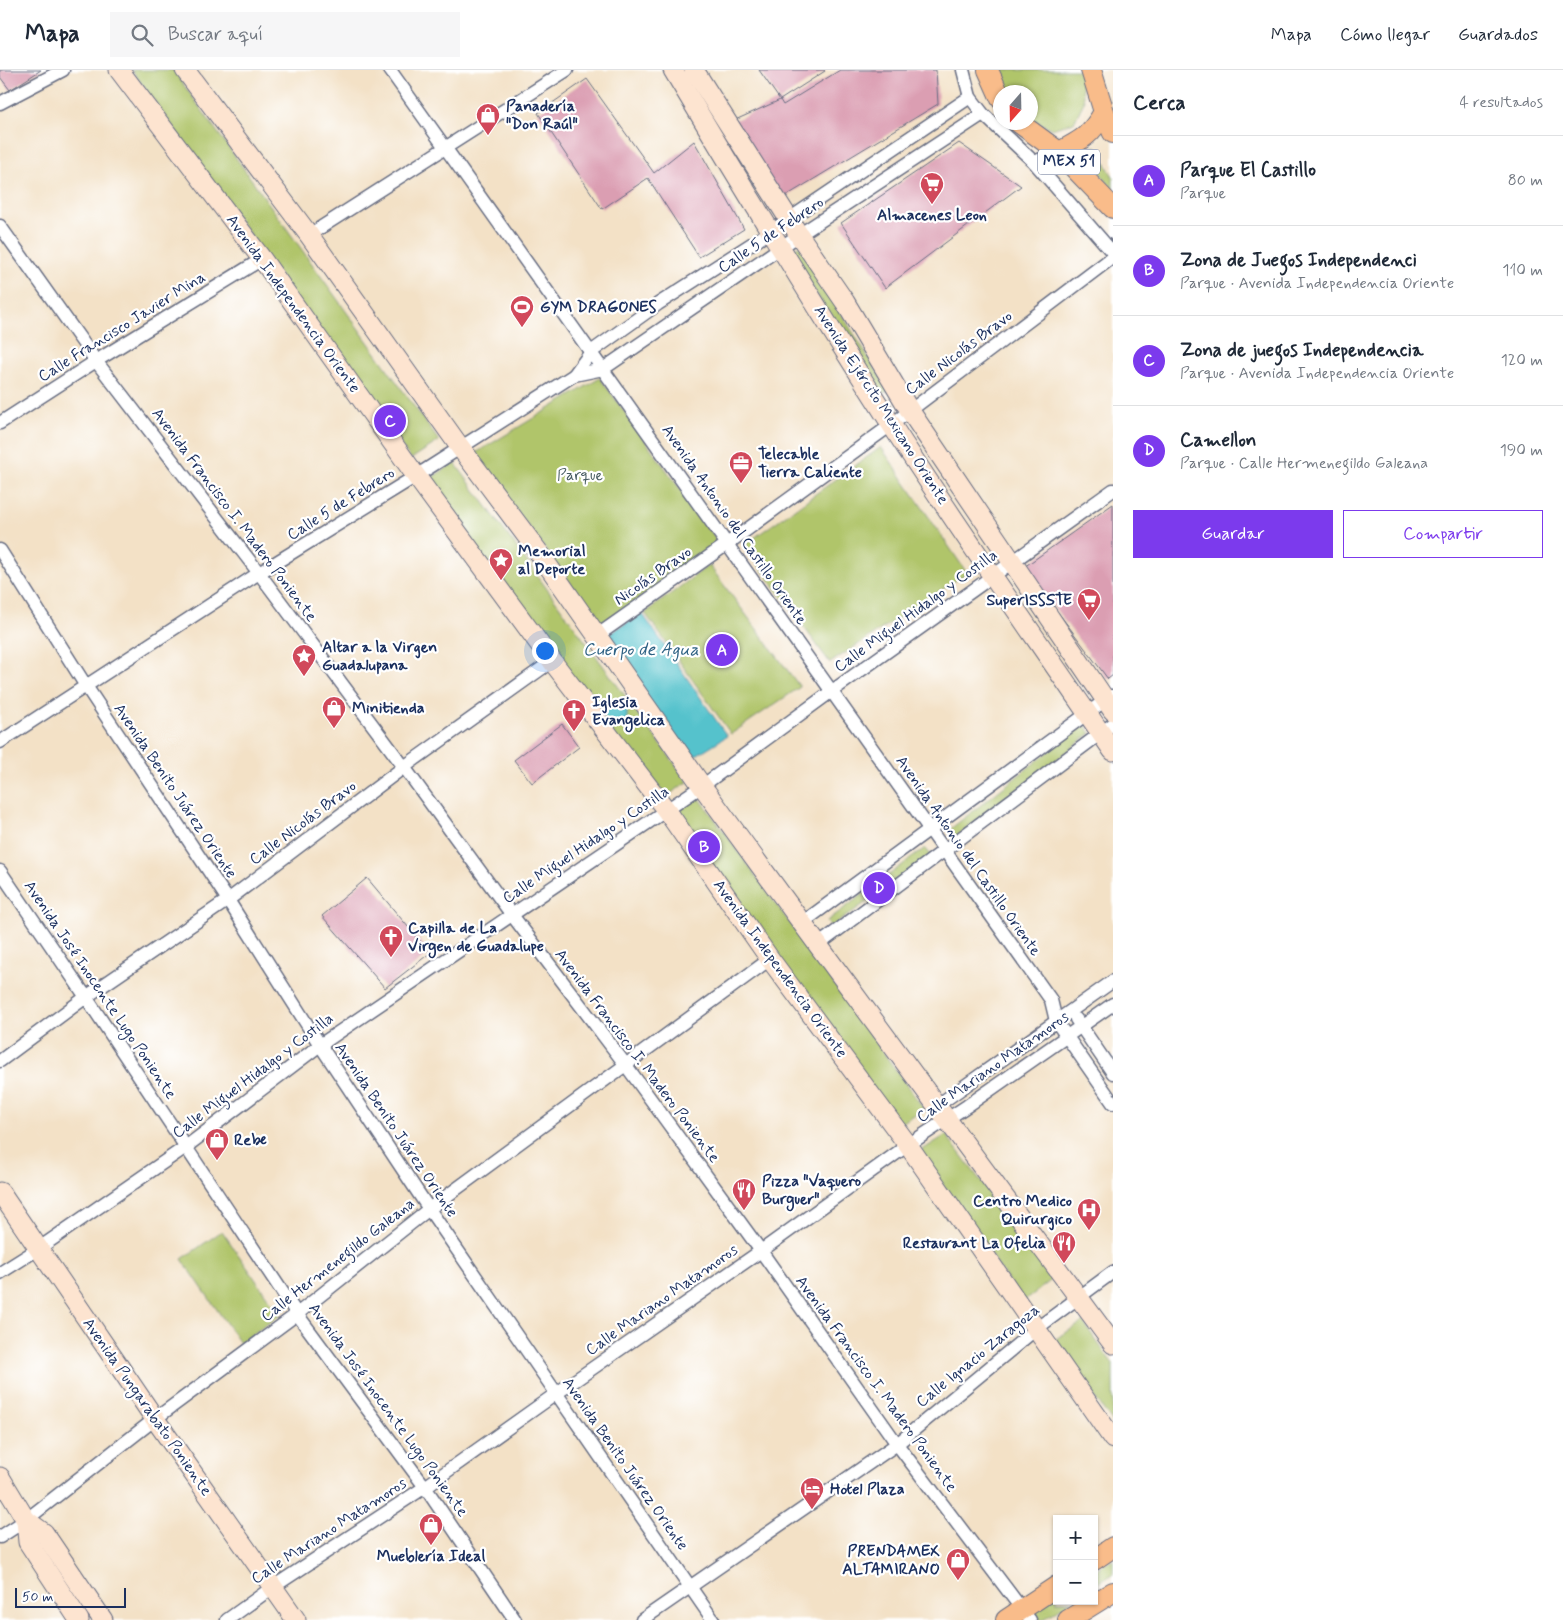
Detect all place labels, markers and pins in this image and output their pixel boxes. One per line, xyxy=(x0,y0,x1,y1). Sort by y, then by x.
place label: Panadería "Don Raúl" xyxy=(506,96,578,135)
shop icon: Panadería "Don Raúl" xyxy=(475,102,501,136)
supermarket icon: Almacenes Leon xyxy=(919,171,945,205)
place label: Almacenes Leon xyxy=(877,205,987,226)
sports icon: GYM DRAGONES xyxy=(509,294,535,328)
place label: GYM DRAGONES xyxy=(540,297,658,318)
pin: C xyxy=(374,402,406,440)
place label: Telecable Tierra Caliente xyxy=(758,444,862,483)
office icon: Telecable Tierra Caliente xyxy=(728,450,754,484)
place label: Memorial al Deporte xyxy=(518,541,586,580)
place icon: Memorial al Deporte xyxy=(488,547,514,581)
supermarket icon: SuperISSSTE xyxy=(1076,587,1102,621)
place label: SuperISSSTE xyxy=(986,590,1073,611)
pin: A xyxy=(706,631,738,669)
place label: Altar a la Virgen Guadalupana xyxy=(322,637,437,676)
place icon: Altar a la Virgen Guadalupana xyxy=(291,643,317,677)
place label: Iglesia Evangelica xyxy=(592,692,665,733)
shop icon: Minitienda xyxy=(321,695,347,729)
place label: Minitienda xyxy=(352,698,425,719)
church icon: Iglesia Evangelica xyxy=(561,698,587,732)
pin: B xyxy=(688,828,720,866)
pin: D xyxy=(863,869,895,907)
place label: Capilla de La Virgen de Guadalupe xyxy=(408,918,544,959)
church icon: Capilla de La Virgen de Guadalupe xyxy=(378,924,404,958)
shop icon: Rebe xyxy=(204,1127,230,1161)
place label: Rebe xyxy=(234,1130,267,1151)
place label: Pizza "Vaquero Burguer" xyxy=(762,1171,861,1212)
restaurant icon: Pizza "Vaquero Burguer" xyxy=(731,1177,757,1211)
place label: Centro Medico Quirurgico xyxy=(973,1191,1072,1231)
hospital icon: Centro Medico Quirurgico xyxy=(1076,1197,1102,1231)
restaurant icon: Restaurant La Ofelia xyxy=(1051,1230,1077,1264)
place label: Restaurant La Ofelia xyxy=(903,1233,1046,1254)
hotel icon: Hotel Plaza xyxy=(799,1476,825,1510)
place label: Hotel Plaza xyxy=(830,1479,905,1500)
shop icon: Mueblería Ideal xyxy=(418,1512,444,1546)
place label: PRENDAMEX ALTAMIRANO xyxy=(842,1541,940,1580)
place label: Mueblería Ideal xyxy=(377,1546,485,1567)
shop icon: PRENDAMEX ALTAMIRANO xyxy=(945,1547,971,1581)

